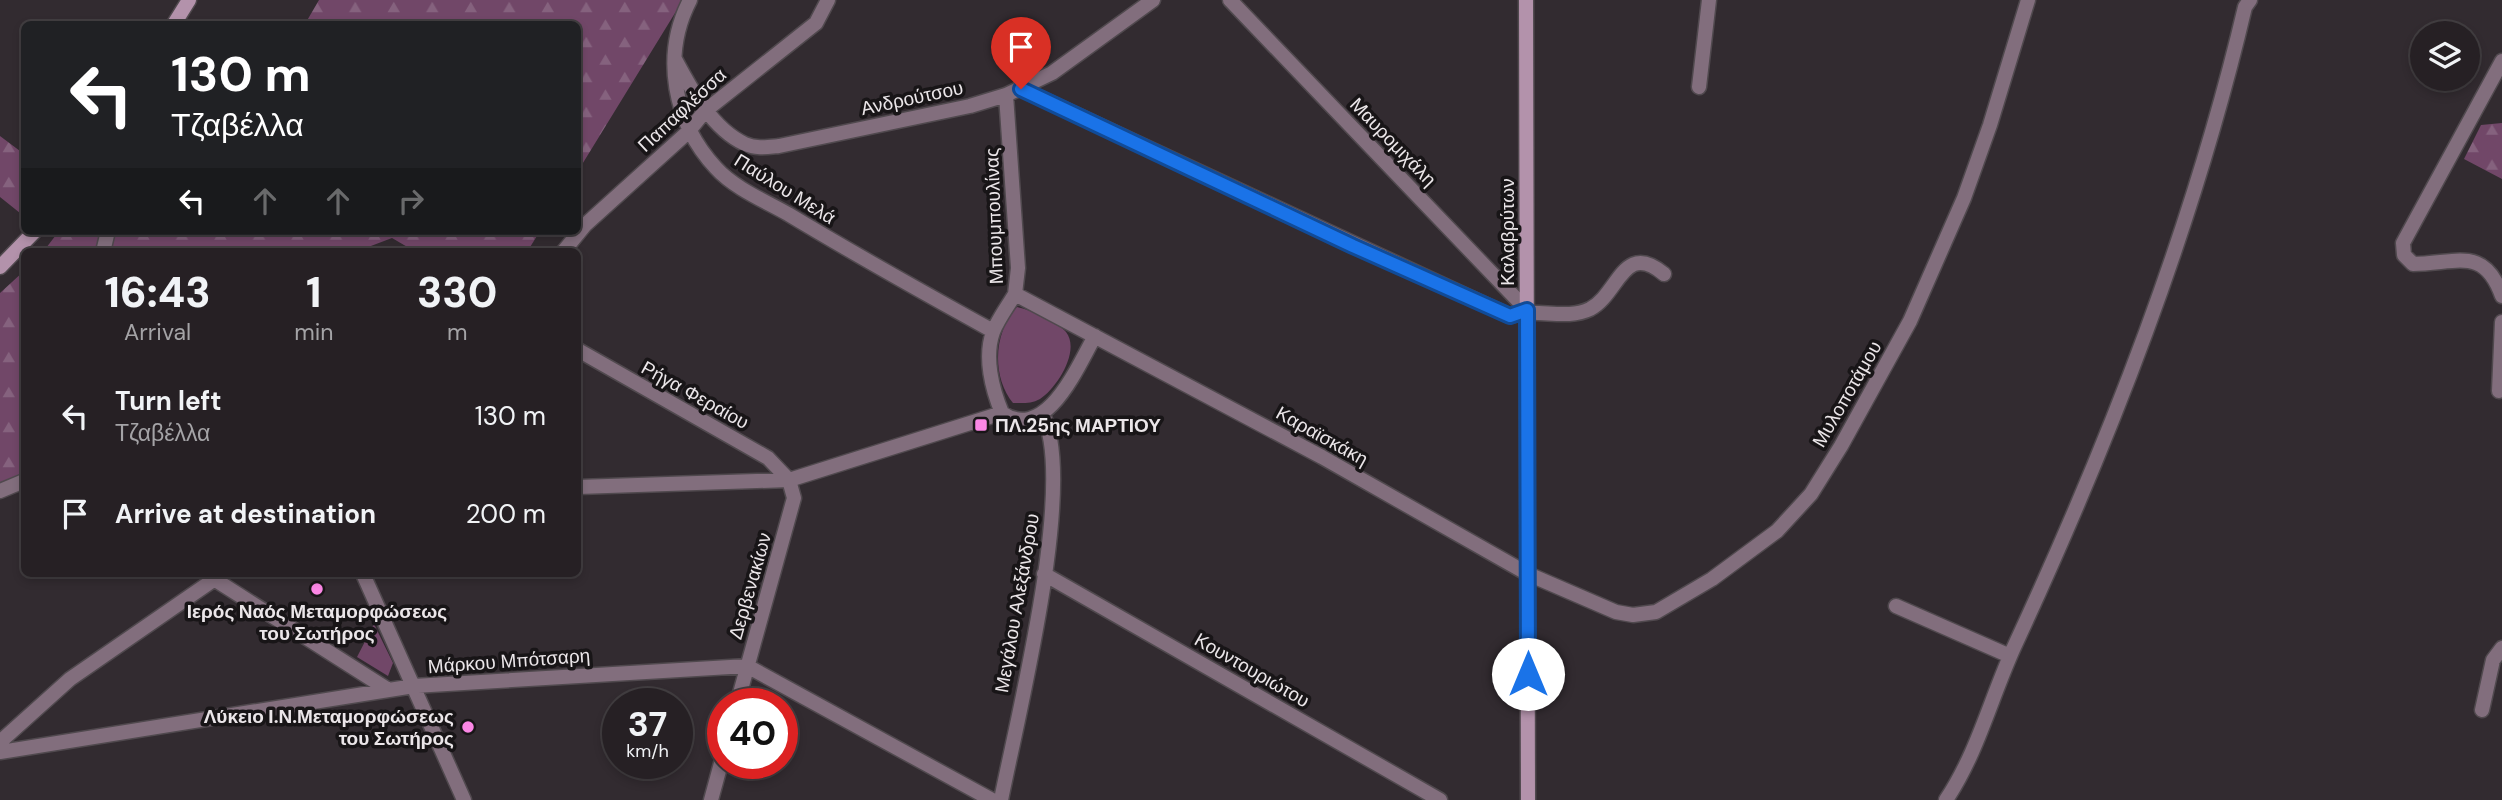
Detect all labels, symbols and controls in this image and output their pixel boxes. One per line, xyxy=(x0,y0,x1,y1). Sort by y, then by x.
pin xyxy=(991,17,1051,89)
map controls xyxy=(2410,21,2480,91)
button: layers xyxy=(2410,21,2480,91)
icon: arrive xyxy=(1002,28,1040,66)
text: 130 m xyxy=(171,42,311,106)
icon: left xyxy=(56,49,147,140)
street label: Παπαφλέσσα xyxy=(632,63,732,157)
street label: Ανδρούτσου xyxy=(858,75,966,121)
street label: Μαυρομιχάλη xyxy=(1344,92,1442,192)
text: Τζαβέλλα xyxy=(171,104,304,146)
street label: Μπουμπουλίνας xyxy=(979,147,1009,285)
street label: Παύλου Μελά xyxy=(730,148,840,230)
street label: Καλαβρύτων xyxy=(1495,178,1520,286)
icon: left xyxy=(173,182,211,220)
icon: ahead xyxy=(246,182,284,220)
icon: ahead xyxy=(319,182,357,220)
icon: right xyxy=(392,182,430,220)
text: 16:43 xyxy=(105,265,211,320)
text: 1 xyxy=(306,265,322,320)
text: 330 xyxy=(417,265,497,320)
text: Arrival xyxy=(124,317,191,347)
text: min xyxy=(294,317,333,347)
text: m xyxy=(447,317,467,347)
street label: Μυλοποτάμου xyxy=(1806,336,1888,452)
street label: Ρήγα Φεραίου xyxy=(637,355,753,435)
text: Turn left xyxy=(115,384,222,418)
icon: left xyxy=(56,397,94,435)
text: 130 m xyxy=(475,399,546,433)
street label: Καραϊσκάκη xyxy=(1272,400,1372,472)
place label: ΠΛ.25ης ΜΑΡΤΙΟΥ xyxy=(995,413,1161,438)
marker: ΠΛ.25ης ΜΑΡΤΙΟΥ xyxy=(973,417,989,433)
text: Τζαβέλλα xyxy=(115,418,210,448)
icon: arrive xyxy=(56,495,94,533)
text: Arrive at destination xyxy=(115,497,376,531)
text: 200 m xyxy=(466,497,546,531)
street label: Μεγάλου Αλεξάνδρου xyxy=(989,511,1045,695)
street label: Δερβενακίων xyxy=(723,530,777,642)
marker: Ιερός Ναός Μεταμορφώσεως του Σωτήρος xyxy=(309,581,325,597)
place label: Ιερός Ναός Μεταμορφώσεως του Σωτήρος xyxy=(187,599,447,646)
street label: Κουντουριώτου xyxy=(1190,627,1314,713)
position arrow xyxy=(1491,637,1565,711)
street label: Μάρκου Μπότσαρη xyxy=(427,643,591,679)
speed limit sign: 40 xyxy=(707,688,798,779)
text: 37 xyxy=(628,701,667,747)
place label: Λύκειο Ι.Ν.Μεταμορφώσεως του Σωτήρος xyxy=(204,704,454,751)
marker: Λύκειο Ι.Ν.Μεταμορφώσεως του Σωτήρος xyxy=(460,719,476,735)
text: km/h xyxy=(626,739,669,763)

